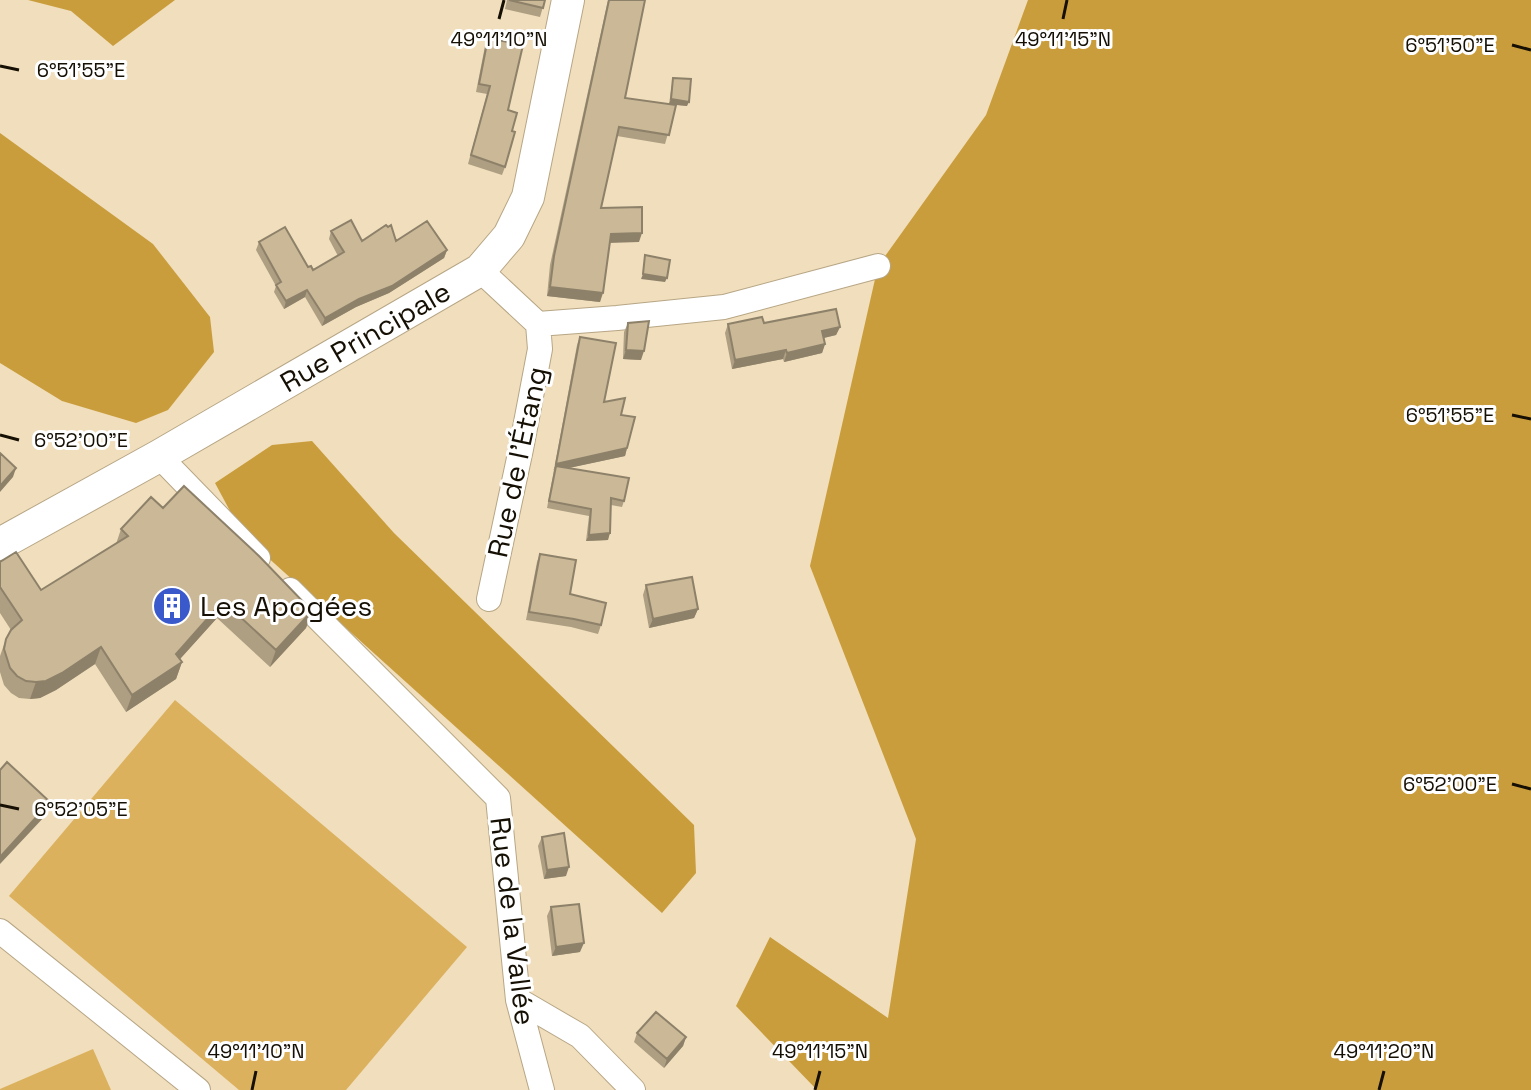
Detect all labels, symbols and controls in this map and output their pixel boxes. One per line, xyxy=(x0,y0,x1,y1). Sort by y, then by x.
text: 49°11'10"N xyxy=(450,26,548,52)
text: 49°11'15"N xyxy=(1015,26,1111,52)
text: 6°51'50"E xyxy=(1405,32,1495,58)
text: 6°51'55"E xyxy=(37,57,125,83)
street label: Rue Principale xyxy=(273,273,457,400)
street label: Rue de l'Étang xyxy=(479,363,555,561)
text: 6°51'55"E xyxy=(1406,402,1494,428)
text: 6°52'00"E xyxy=(34,427,128,453)
building icon: Les Apogées xyxy=(151,585,193,627)
place label: Les Apogées xyxy=(200,588,372,624)
text: 6°52'00"E xyxy=(1403,771,1497,797)
text: 6°52'05"E xyxy=(34,796,128,822)
street label: Rue de la Vallée xyxy=(482,815,544,1027)
text: 49°11'10"N xyxy=(207,1038,305,1064)
text: 49°11'15"N xyxy=(772,1038,868,1064)
text: 49°11'20"N xyxy=(1334,1038,1434,1064)

